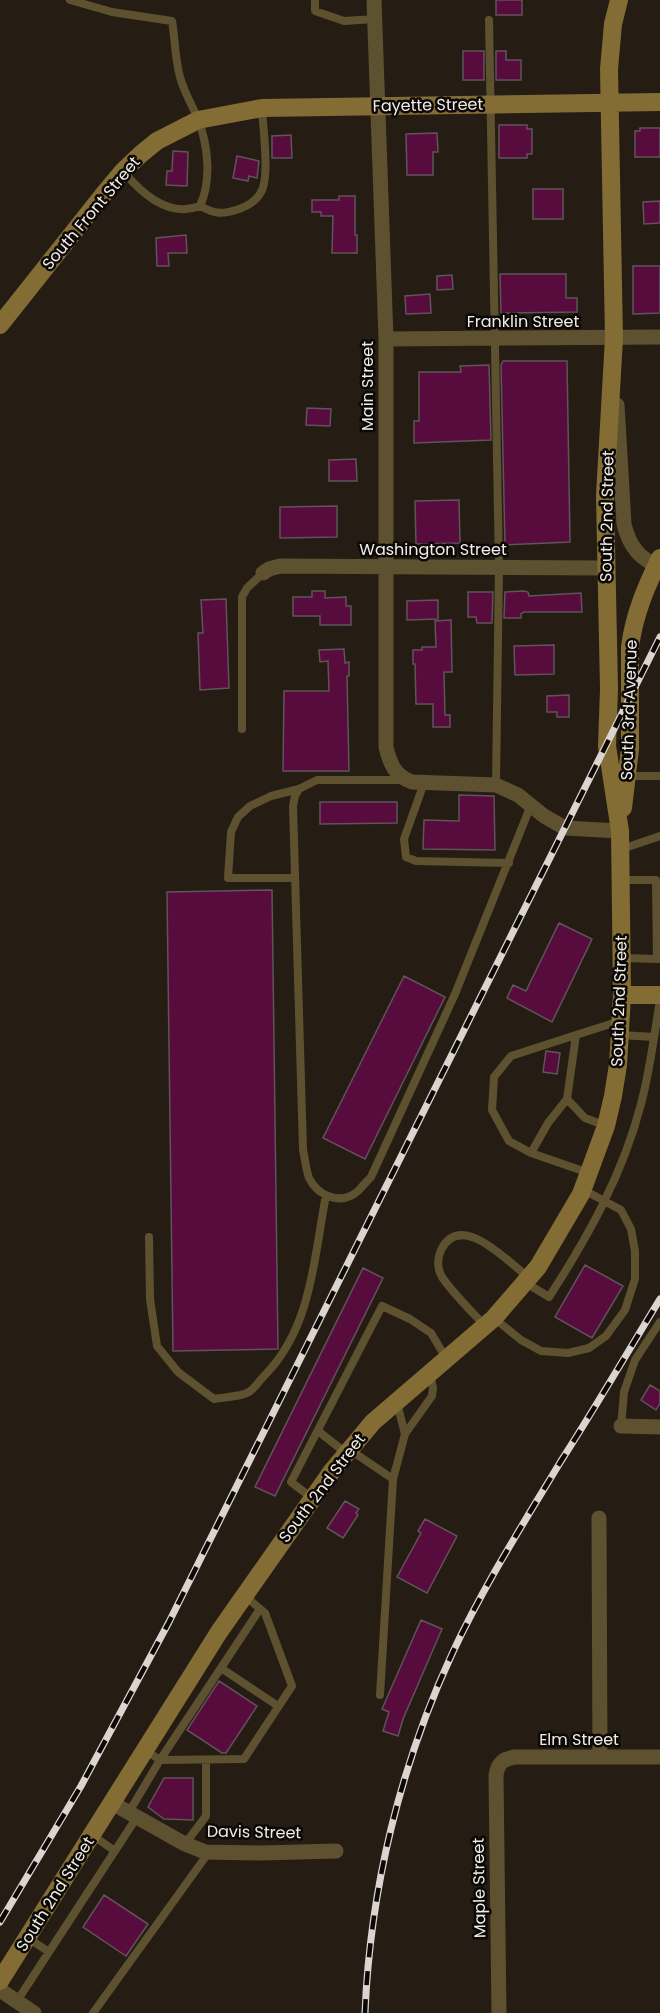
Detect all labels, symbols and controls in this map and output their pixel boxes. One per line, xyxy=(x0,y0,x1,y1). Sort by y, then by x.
street label: Fayette Street xyxy=(373,93,484,117)
street label: South Front Street xyxy=(37,151,145,275)
street label: Franklin Street xyxy=(467,310,579,333)
street label: Main Street xyxy=(356,341,379,431)
street label: South 2nd Street xyxy=(594,450,620,582)
street label: Washington Street xyxy=(359,538,507,561)
street label: South 3rd Avenue xyxy=(615,639,643,781)
street label: South 2nd Street xyxy=(605,935,633,1067)
street label: South 2nd Street xyxy=(273,1428,371,1547)
street label: Elm Street xyxy=(539,1728,619,1751)
street label: Davis Street xyxy=(207,1820,302,1844)
street label: South 2nd Street xyxy=(10,1832,100,1956)
street label: Maple Street xyxy=(467,1837,491,1938)

